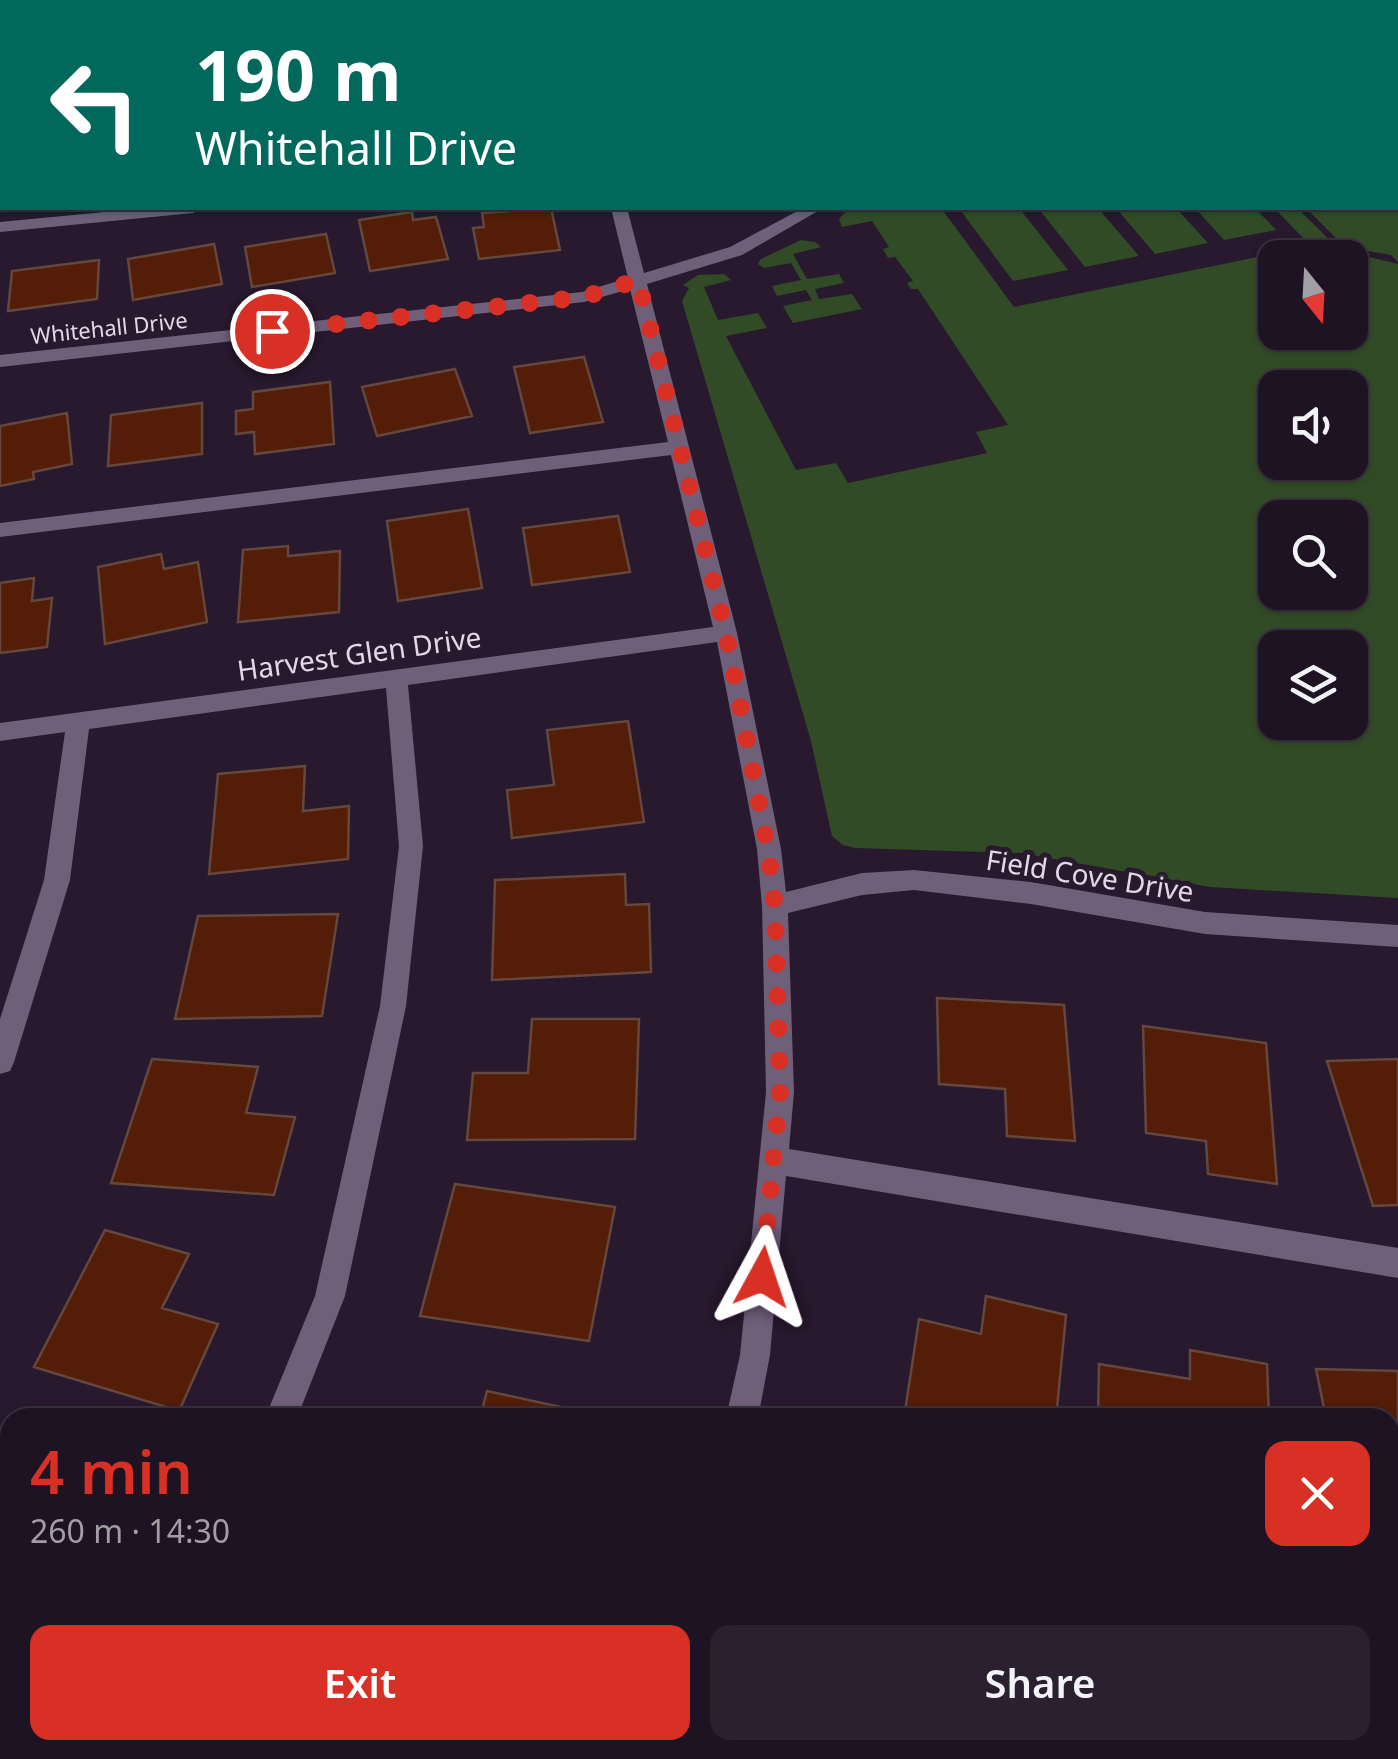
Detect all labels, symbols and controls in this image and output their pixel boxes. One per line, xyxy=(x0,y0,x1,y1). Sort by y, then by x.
text: 190 m xyxy=(195,26,402,122)
icon: left xyxy=(30,40,160,170)
text: Whitehall Drive xyxy=(195,117,517,178)
north arrow xyxy=(1258,240,1368,350)
map controls xyxy=(1258,240,1368,740)
pin xyxy=(230,289,315,374)
street label: Whitehall Drive xyxy=(29,304,189,350)
icon: arrive xyxy=(245,304,300,359)
button: sound xyxy=(1258,370,1368,480)
button: search xyxy=(1258,500,1368,610)
street label: Harvest Glen Drive xyxy=(235,617,483,689)
button: layers xyxy=(1258,630,1368,740)
street label: Field Cove Drive xyxy=(983,840,1197,910)
position arrow xyxy=(710,1225,814,1329)
text: 4 min xyxy=(30,1430,193,1512)
button: close xyxy=(1265,1441,1370,1546)
text: 260 m · 14:30 xyxy=(30,1509,230,1552)
button: Exit xyxy=(30,1625,690,1740)
button: Share xyxy=(710,1625,1370,1740)

